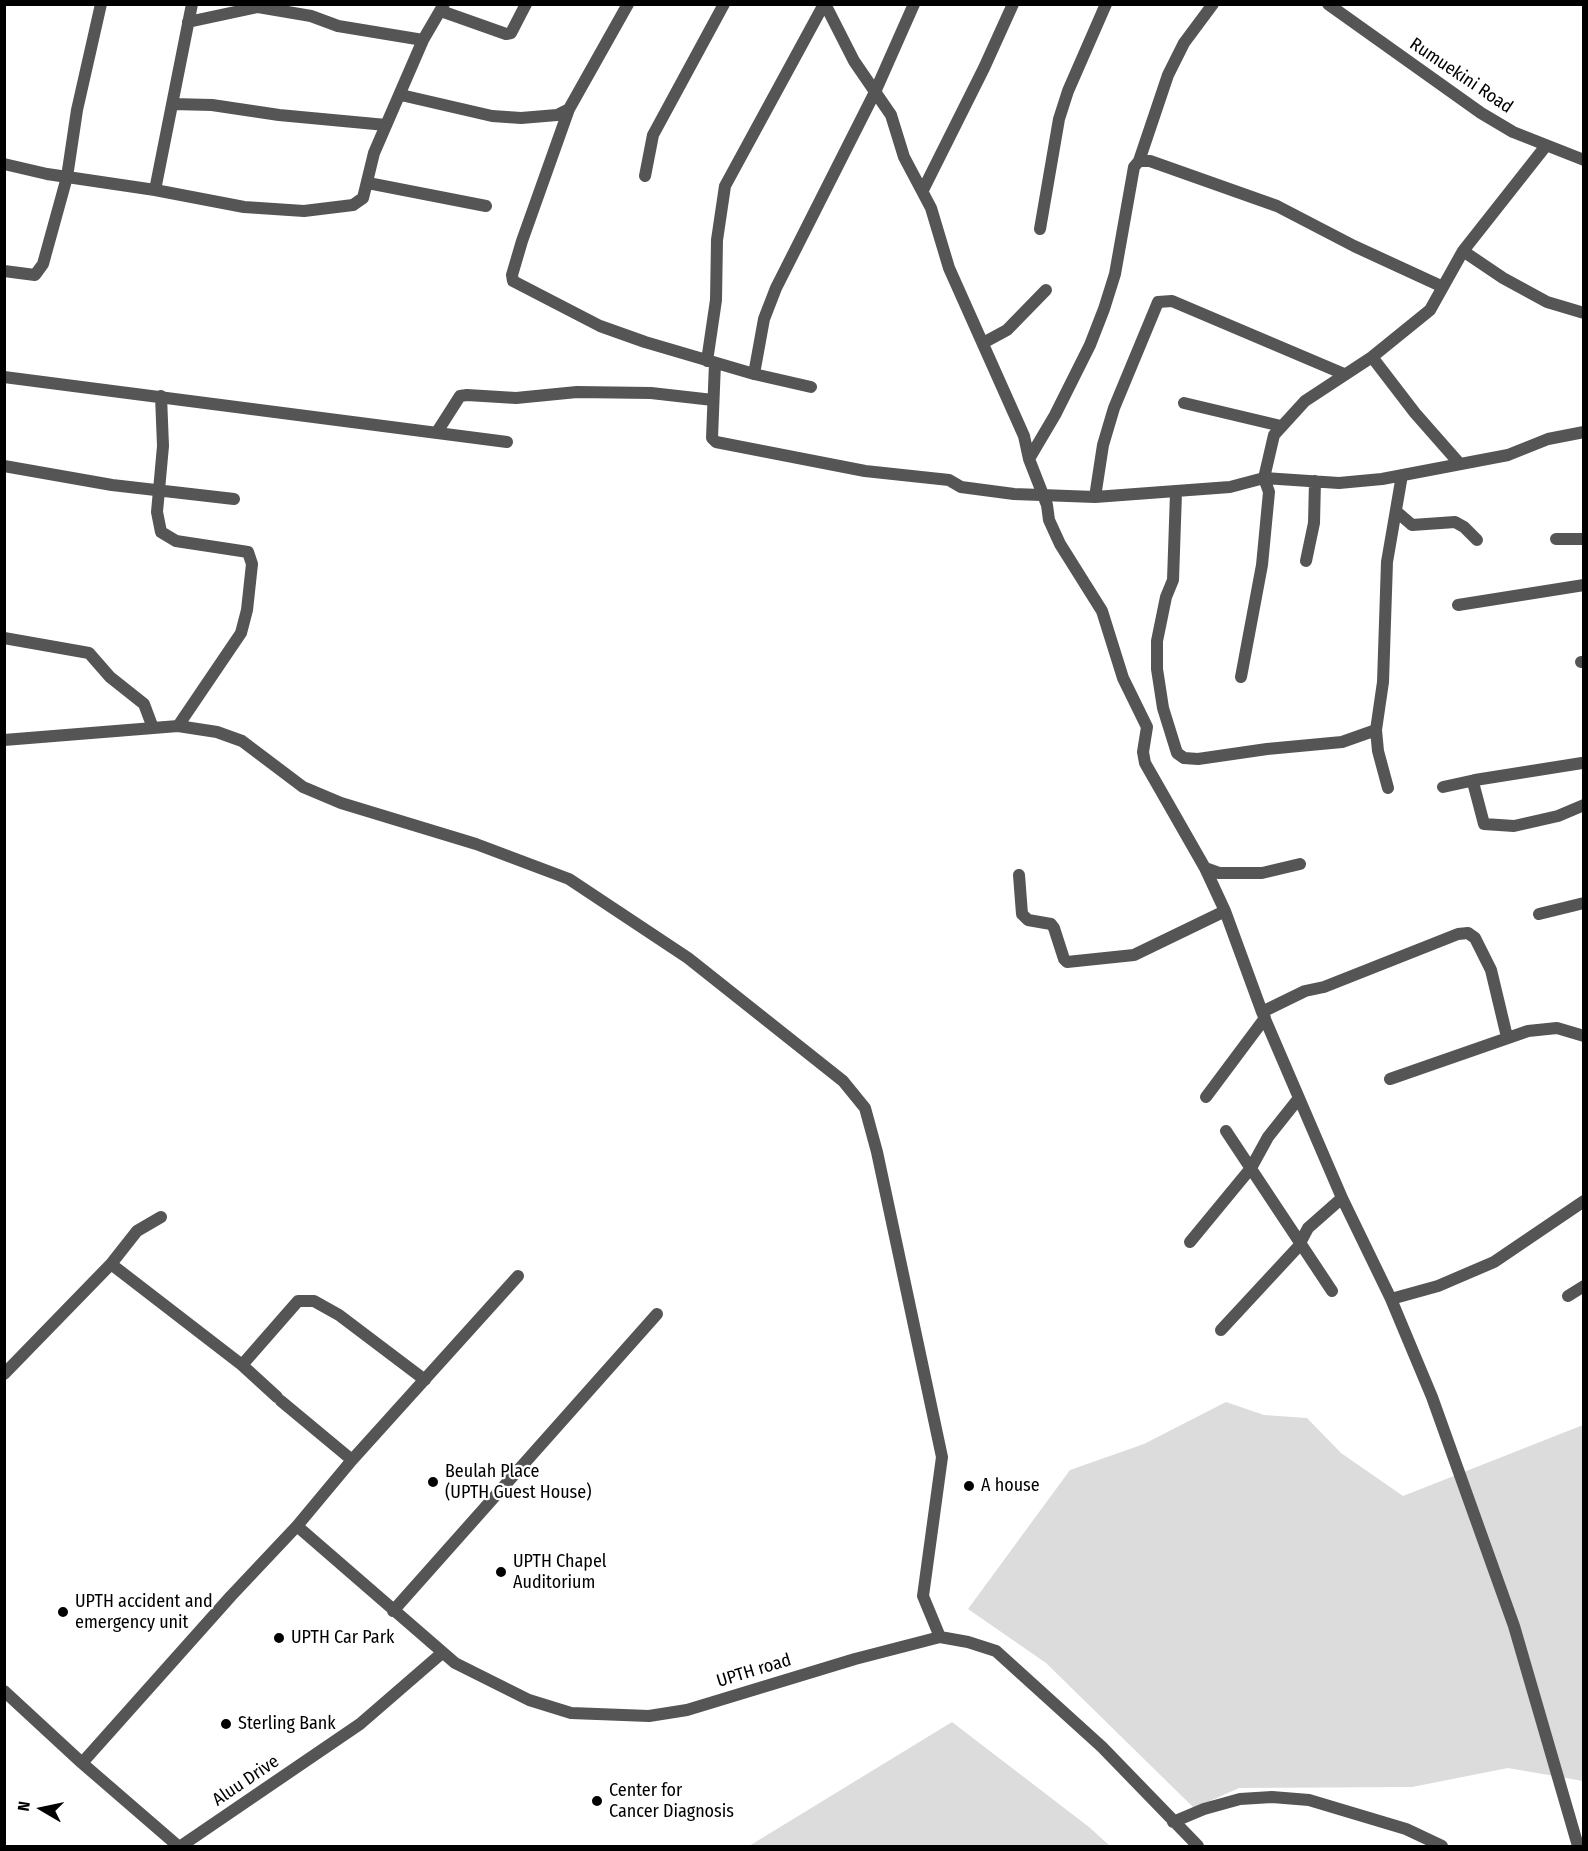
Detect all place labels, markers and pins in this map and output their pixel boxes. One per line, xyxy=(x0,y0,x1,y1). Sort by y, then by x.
place label: Beulah Place (UPTH Guest House) xyxy=(445,1461,591,1504)
marker: Beulah Place (UPTH Guest House) xyxy=(426,1475,440,1489)
place label: A house xyxy=(981,1475,1040,1497)
marker: A house xyxy=(962,1479,976,1493)
place label: UPTH Chapel Auditorium xyxy=(513,1551,607,1594)
marker: UPTH Chapel Auditorium xyxy=(494,1565,508,1579)
place label: UPTH accident and emergency unit xyxy=(75,1591,213,1634)
marker: UPTH accident and emergency unit xyxy=(56,1605,70,1619)
place label: UPTH Car Park xyxy=(291,1627,394,1649)
marker: UPTH Car Park xyxy=(272,1631,286,1645)
place label: Sterling Bank xyxy=(238,1713,336,1735)
marker: Sterling Bank xyxy=(219,1717,233,1731)
place label: Center for Cancer Diagnosis xyxy=(609,1780,734,1822)
marker: Center for Cancer Diagnosis xyxy=(590,1794,604,1808)

